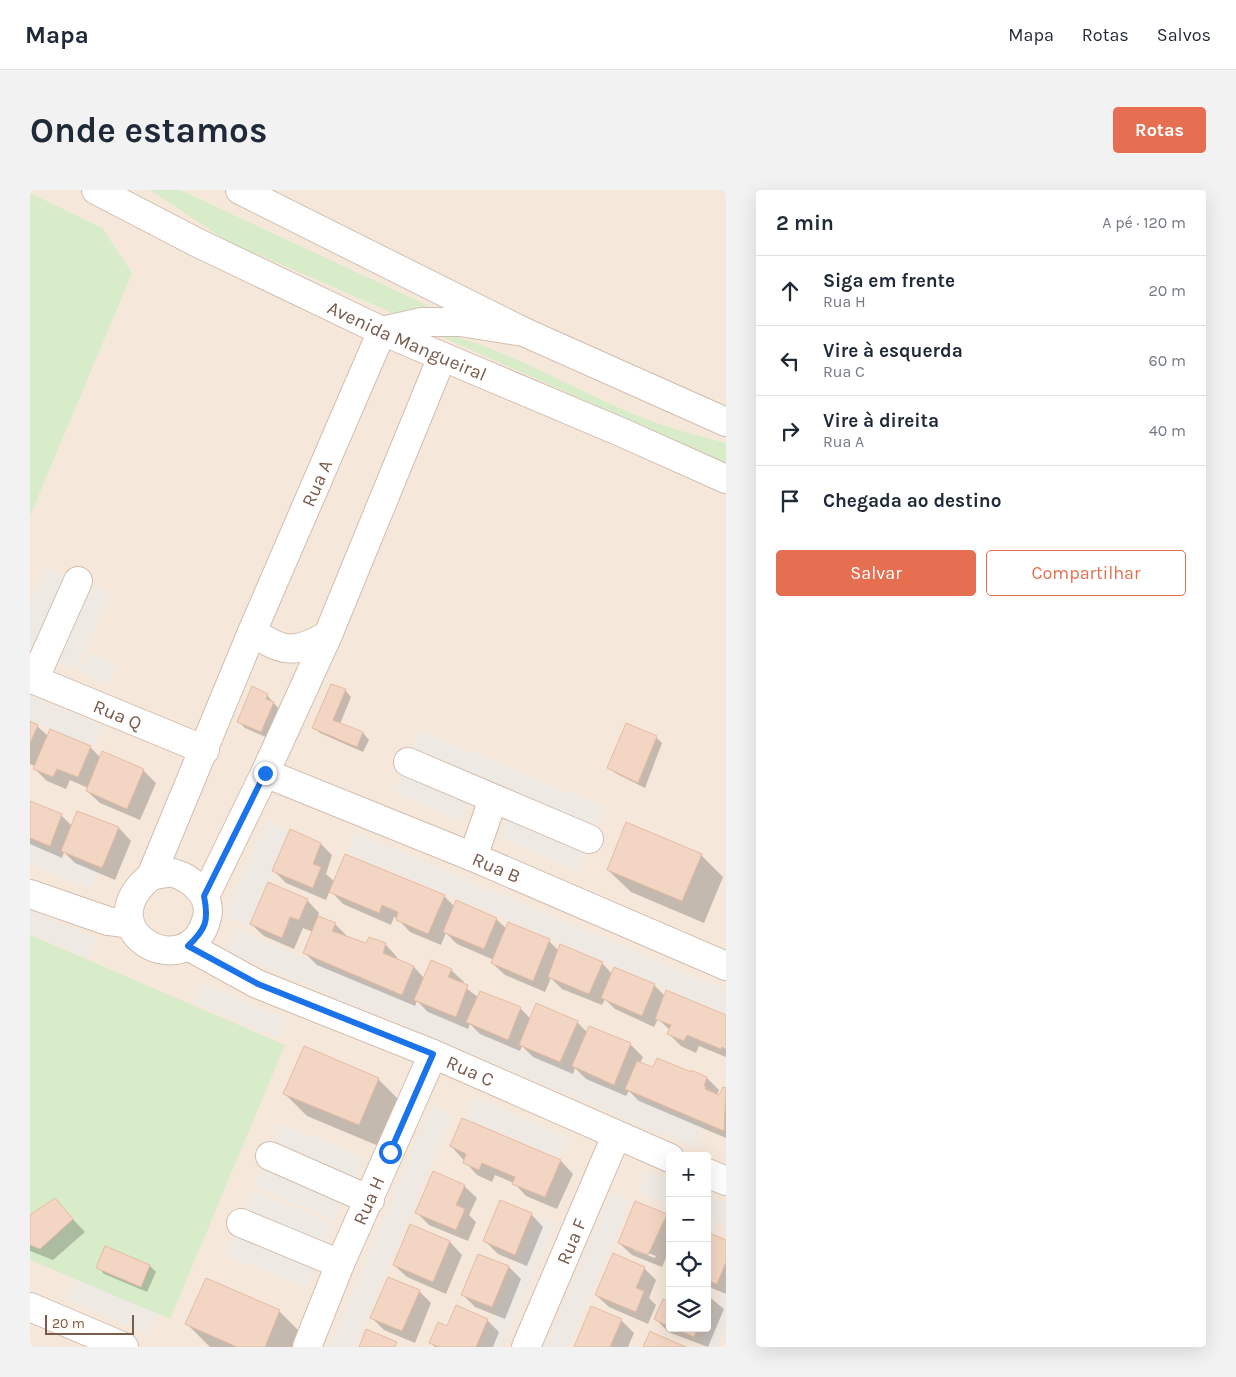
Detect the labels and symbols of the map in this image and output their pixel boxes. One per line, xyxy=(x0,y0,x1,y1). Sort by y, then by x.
street label: Avenida Mangueiral xyxy=(324,297,490,386)
street label: Rua A xyxy=(297,456,337,510)
street label: Rua Q xyxy=(90,695,145,735)
route end xyxy=(254,762,277,785)
street label: Rua B xyxy=(469,848,523,888)
street label: Rua C xyxy=(443,1051,497,1091)
route start xyxy=(379,1141,402,1164)
street label: Rua H xyxy=(349,1173,389,1228)
street label: Rua F xyxy=(552,1215,592,1268)
scale bar xyxy=(45,1312,134,1335)

